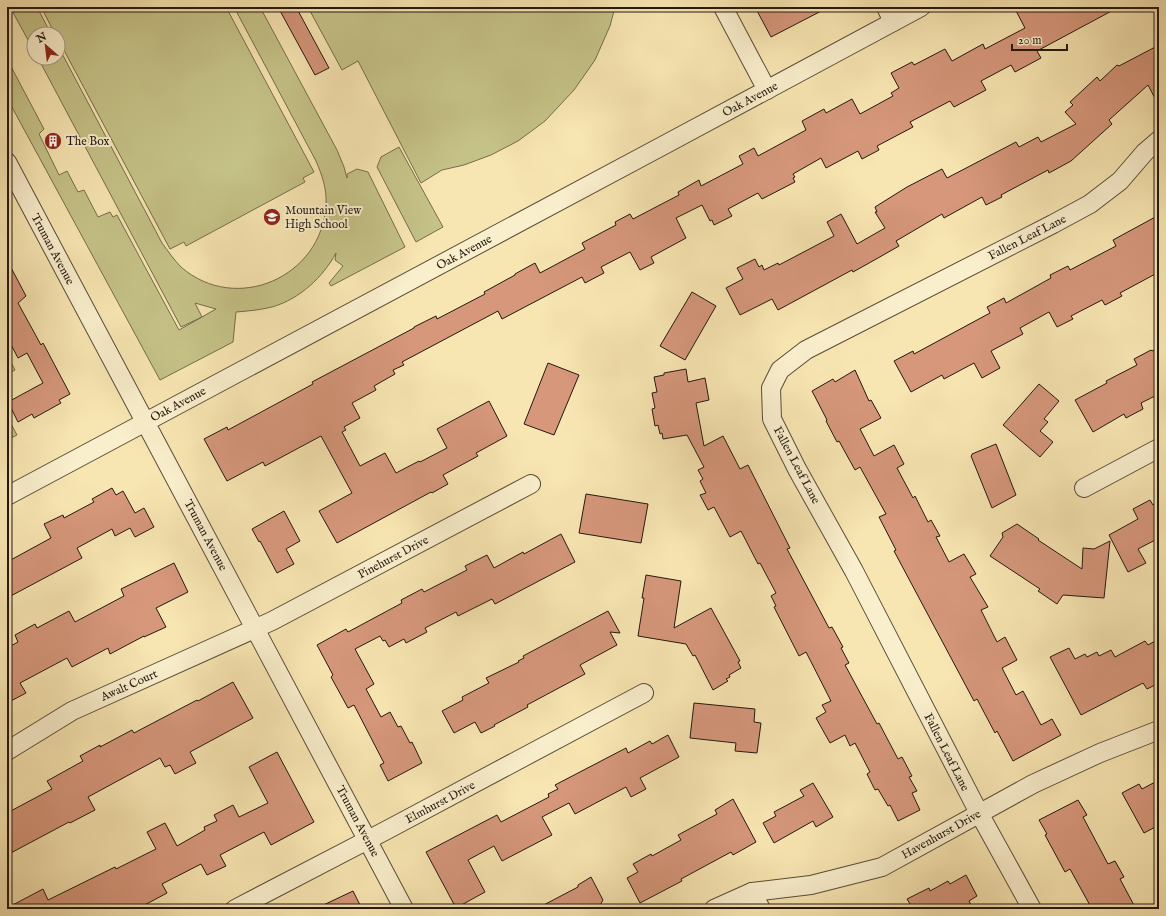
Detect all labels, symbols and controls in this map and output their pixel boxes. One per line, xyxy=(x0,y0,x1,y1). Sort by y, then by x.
north arrow xyxy=(26,26,66,66)
scale bar xyxy=(1012,26,1067,52)
text: N xyxy=(33,29,50,47)
text: 20 m xyxy=(1018,33,1041,48)
street label: Oak Avenue xyxy=(720,78,781,120)
building icon: The Box xyxy=(43,131,63,151)
place label: The Box xyxy=(66,134,110,149)
place label: Mountain View High School xyxy=(285,203,362,232)
school or university icon: Mountain View High School xyxy=(262,207,282,227)
street label: Truman Avenue xyxy=(27,211,78,288)
street label: Fallen Leaf Lane xyxy=(986,211,1069,264)
street label: Oak Avenue xyxy=(434,231,495,273)
street label: Oak Avenue xyxy=(148,383,209,425)
street label: Fallen Leaf Lane xyxy=(770,424,823,507)
street label: Truman Avenue xyxy=(180,497,231,574)
street label: Pinehurst Drive xyxy=(355,532,432,582)
street label: Awalt Court xyxy=(98,666,160,705)
street label: Fallen Leaf Lane xyxy=(920,711,973,794)
street label: Elmhurst Drive xyxy=(403,778,478,827)
street label: Truman Avenue xyxy=(332,783,383,860)
street label: Havenhurst Drive xyxy=(899,806,984,862)

